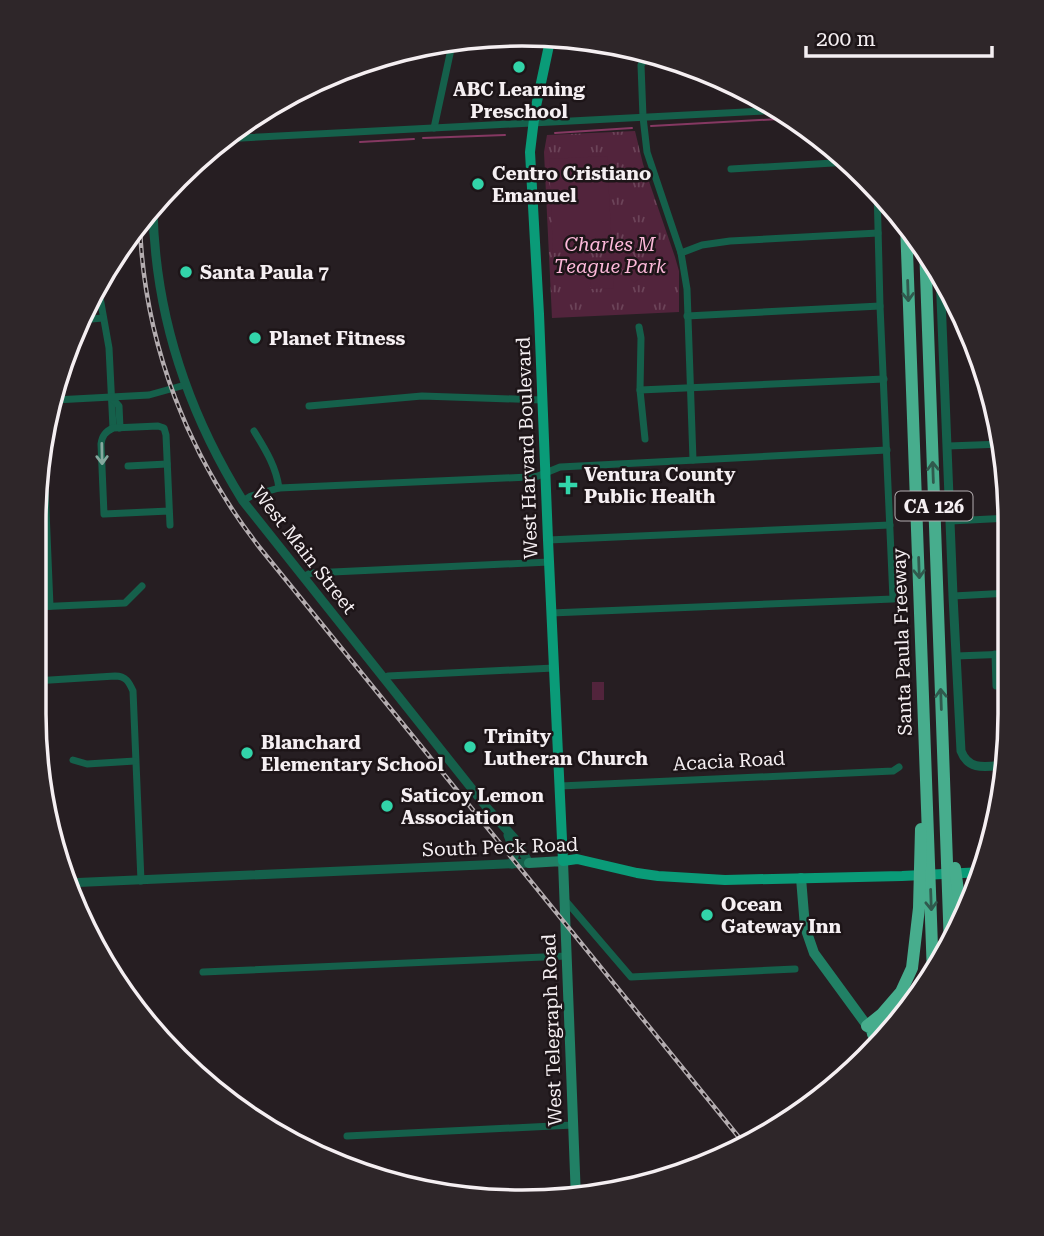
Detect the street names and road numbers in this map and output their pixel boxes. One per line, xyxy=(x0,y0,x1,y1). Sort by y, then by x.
street label: West Harvard Boulevard xyxy=(512,336,542,560)
street label: West Main Street xyxy=(247,482,361,618)
road number: CA 126 xyxy=(895,492,972,520)
street label: Santa Paula Freeway xyxy=(887,547,917,736)
street label: Acacia Road xyxy=(672,747,786,775)
street label: South Peck Road xyxy=(421,833,579,861)
street label: West Telegraph Road xyxy=(537,933,567,1127)

